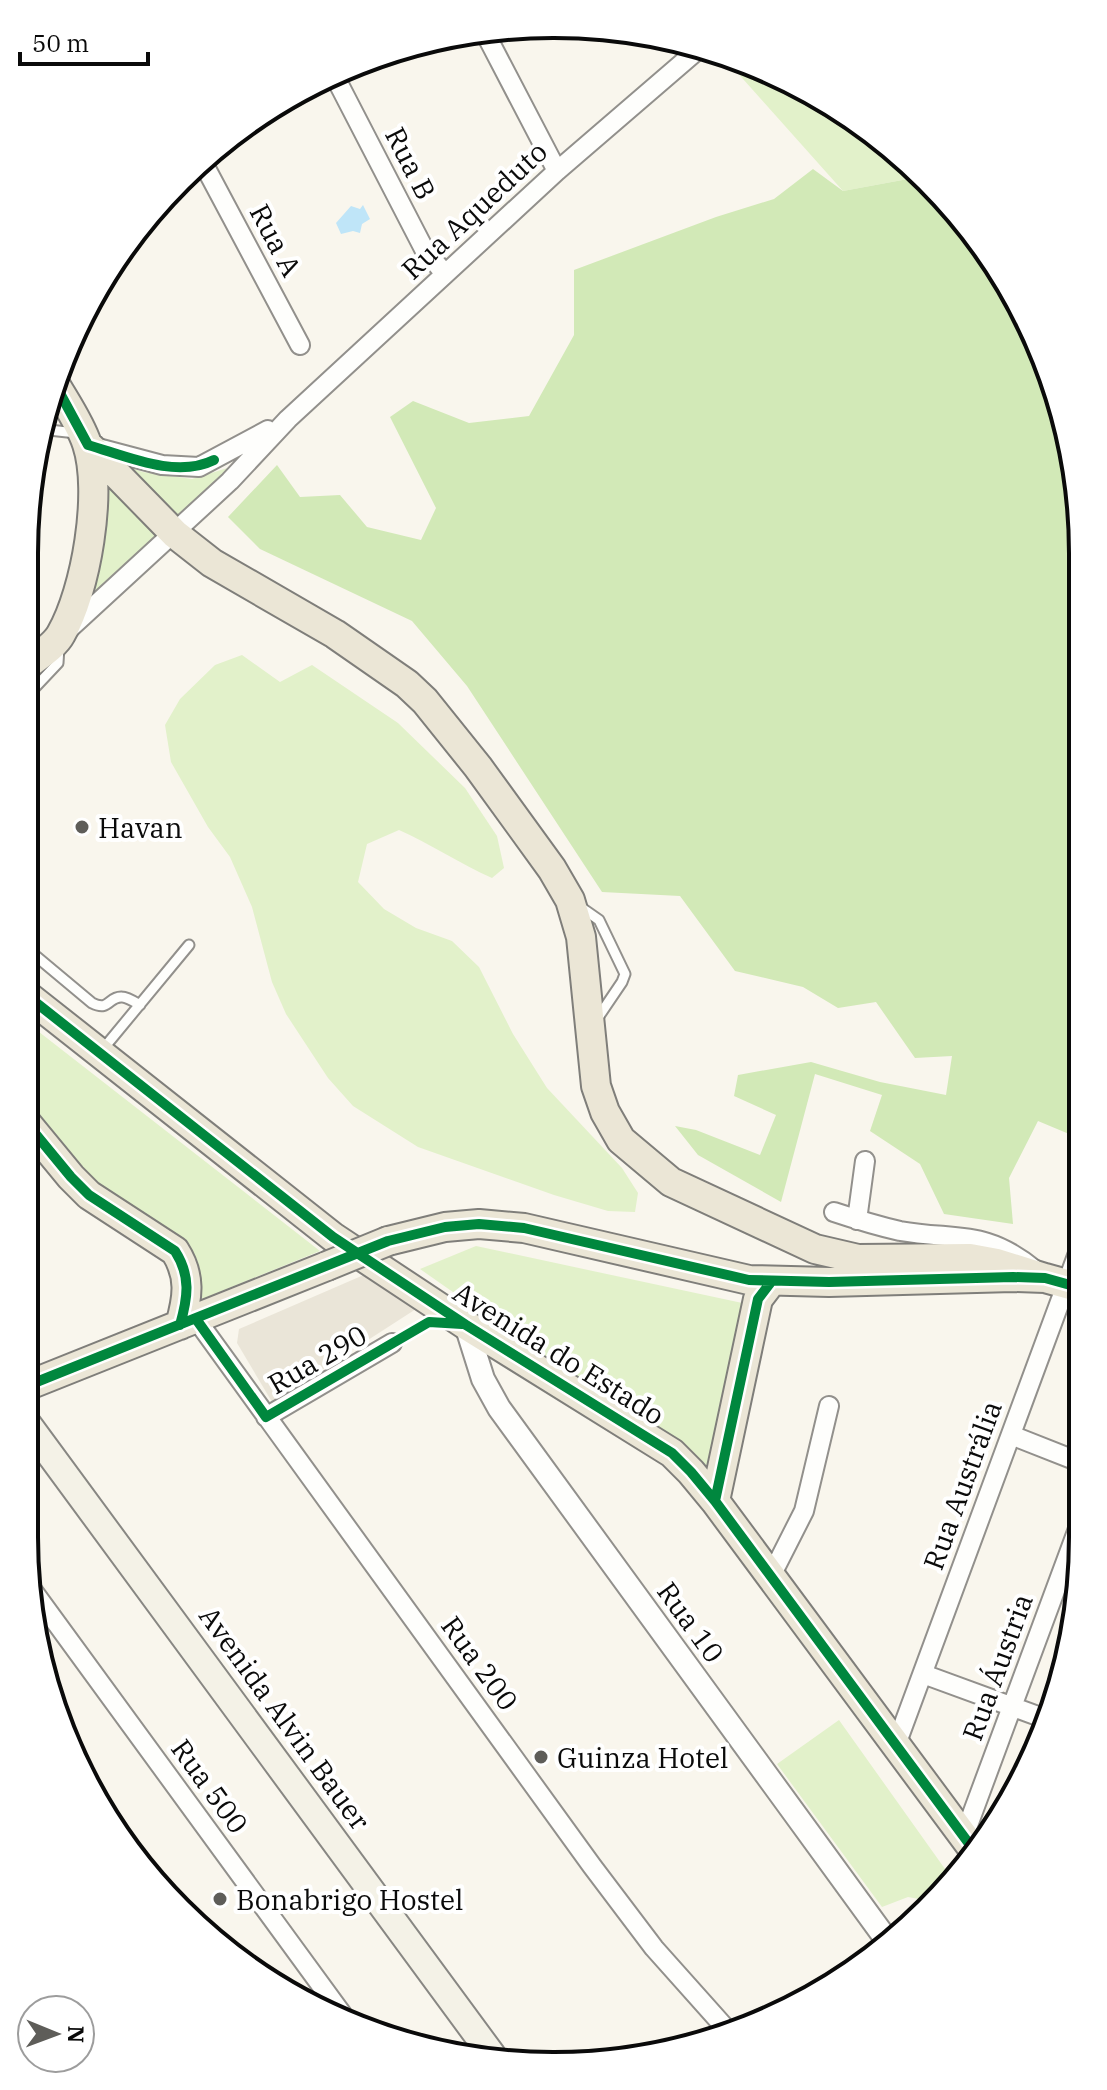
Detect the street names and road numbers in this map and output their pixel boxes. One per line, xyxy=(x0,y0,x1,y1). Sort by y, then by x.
street label: Rua B xyxy=(377,120,445,206)
street label: Rua Aqueduto xyxy=(393,133,555,287)
street label: Rua A xyxy=(242,197,310,283)
street label: Avenida do Estado xyxy=(446,1273,672,1433)
street label: Rua 290 xyxy=(261,1316,373,1402)
street label: Rua Austrália xyxy=(914,1395,1010,1575)
street label: Rua 10 xyxy=(649,1574,733,1670)
street label: Rua Áustria xyxy=(953,1588,1041,1746)
street label: Avenida Alvin Bauer xyxy=(191,1599,379,1838)
street label: Rua 200 xyxy=(433,1608,527,1718)
street label: Rua 500 xyxy=(163,1731,257,1841)

